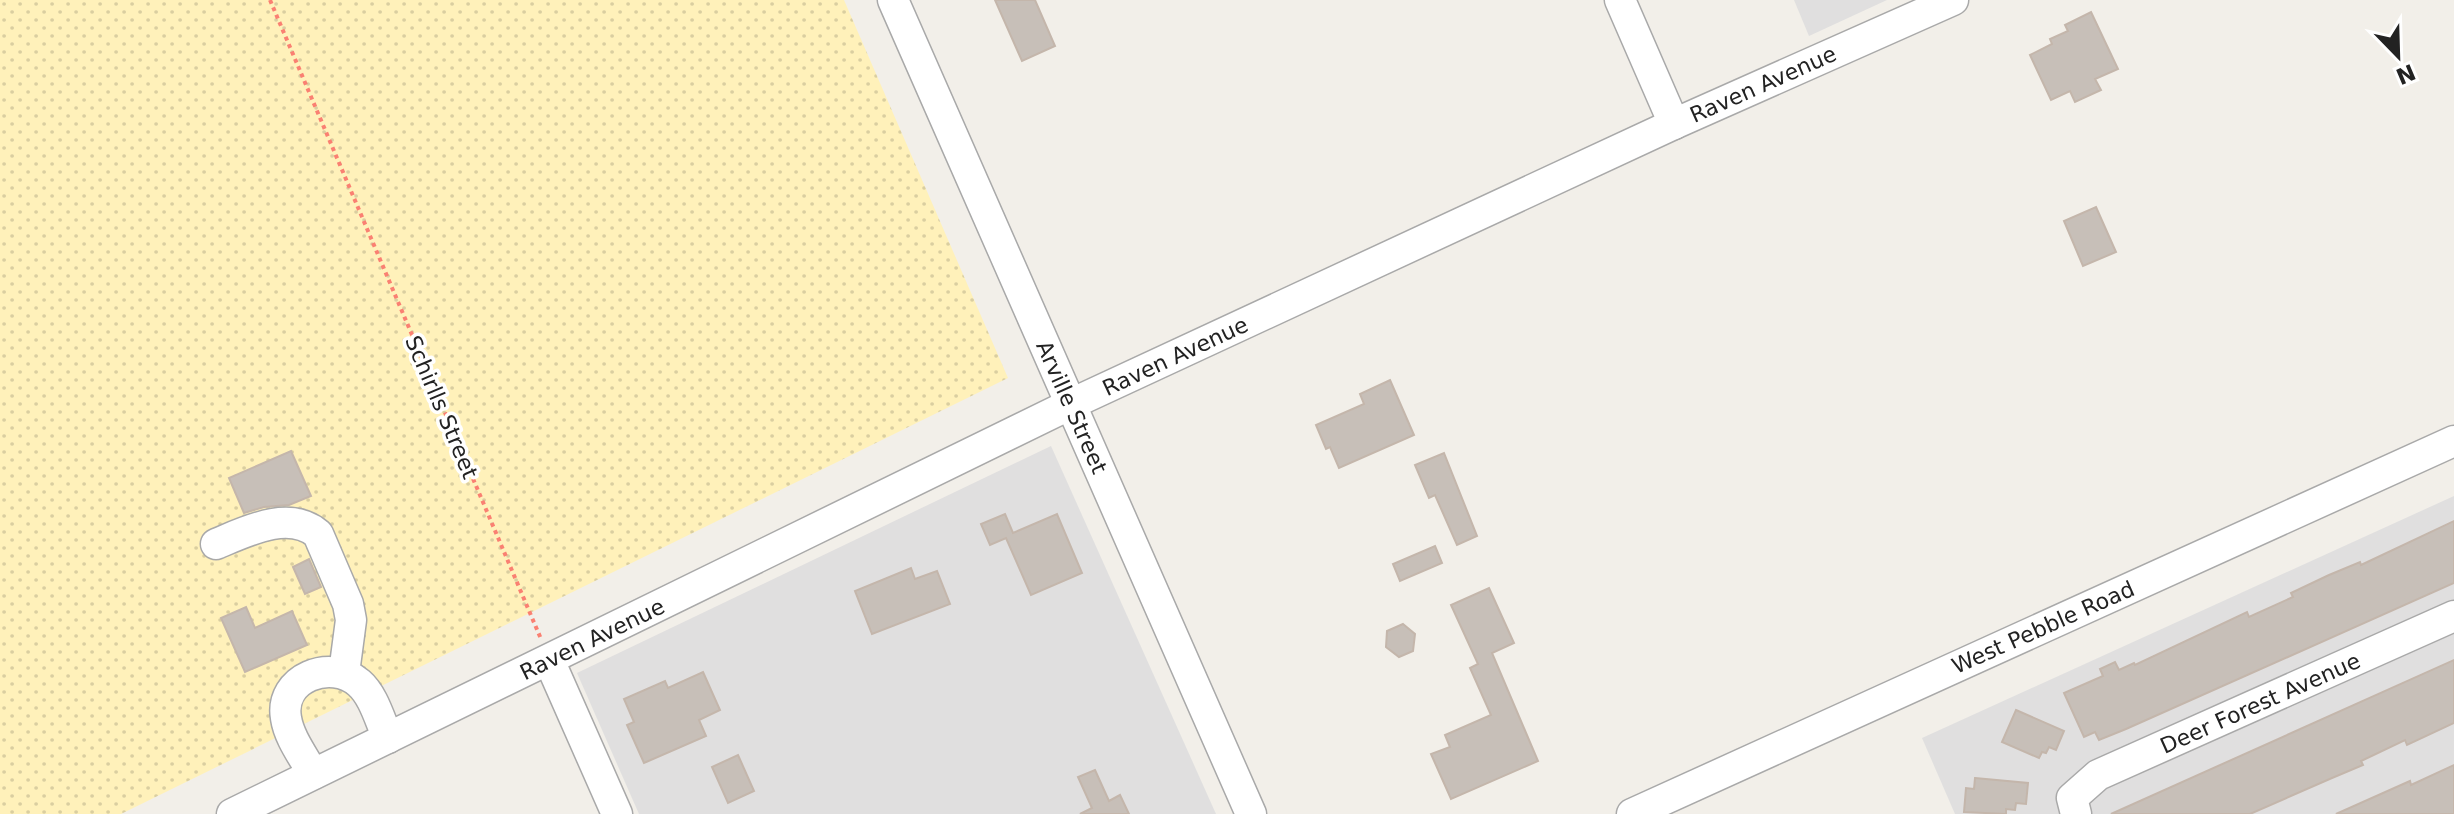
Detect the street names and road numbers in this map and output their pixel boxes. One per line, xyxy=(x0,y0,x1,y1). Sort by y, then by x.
street label: Raven Avenue xyxy=(1686,41,1840,128)
street label: Raven Avenue xyxy=(1099,312,1252,401)
street label: Schirlls Street xyxy=(400,332,483,483)
street label: Arville Street xyxy=(1031,337,1112,478)
street label: West Pebble Road xyxy=(1948,576,2138,679)
street label: Raven Avenue xyxy=(516,594,668,685)
street label: Deer Forest Avenue xyxy=(2156,648,2364,759)

